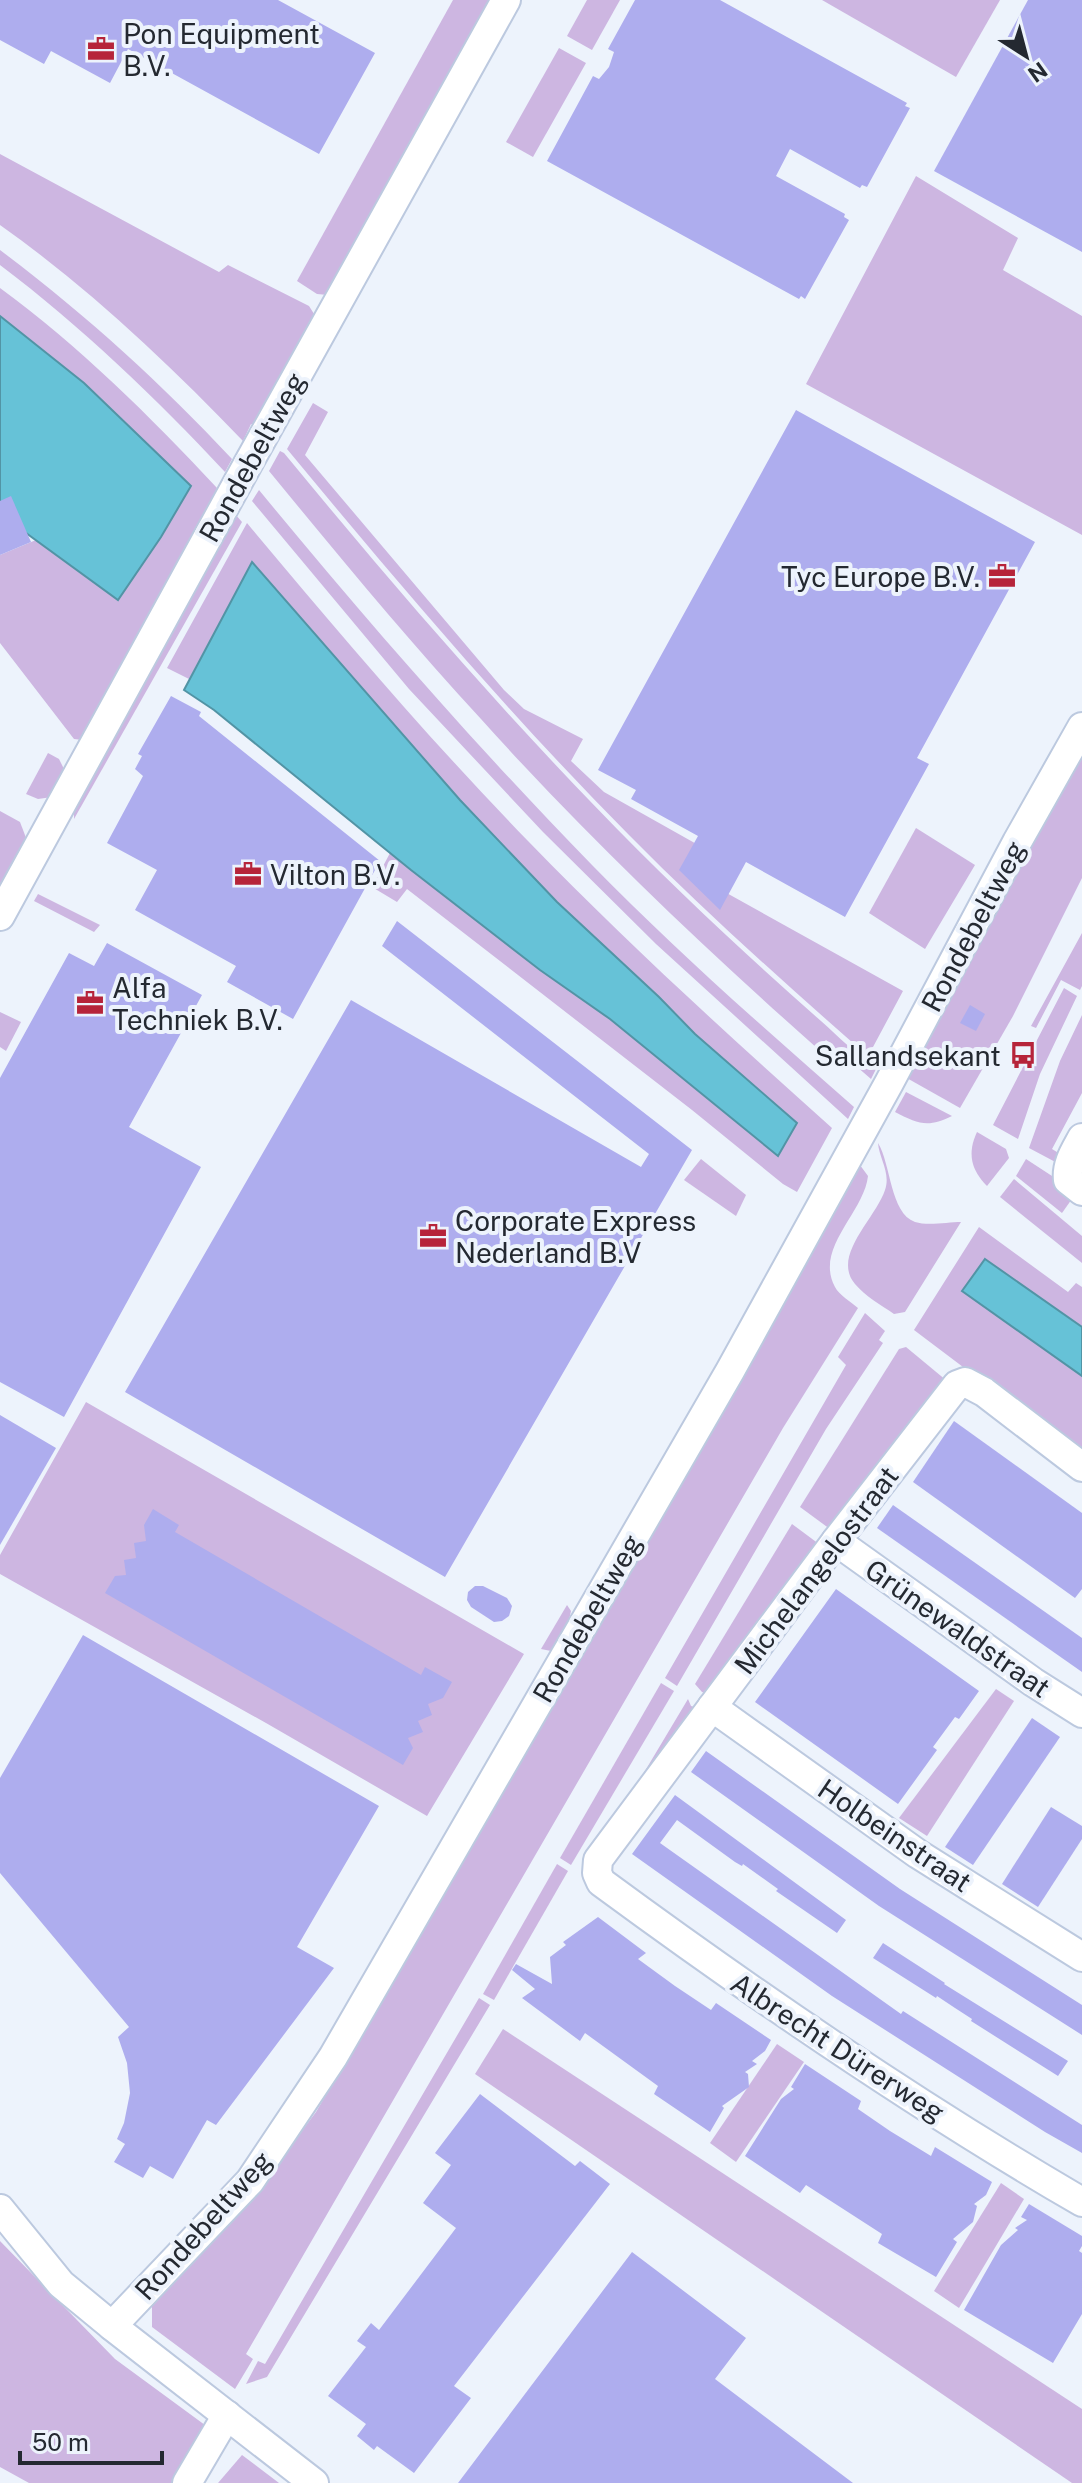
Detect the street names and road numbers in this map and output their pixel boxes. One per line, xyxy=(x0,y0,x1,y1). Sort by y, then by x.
street label: Rondebeltweg xyxy=(192,366,312,548)
street label: Rondebeltweg xyxy=(914,835,1032,1017)
street label: Michelangelostraat xyxy=(727,1460,905,1680)
street label: Rondebeltweg xyxy=(526,1528,648,1708)
street label: Grünewaldstraat xyxy=(859,1552,1057,1704)
street label: Holbeinstraat xyxy=(812,1772,978,1898)
street label: Albrecht Dürerweg xyxy=(725,1966,951,2128)
street label: Rondebeltweg xyxy=(128,2144,278,2306)

